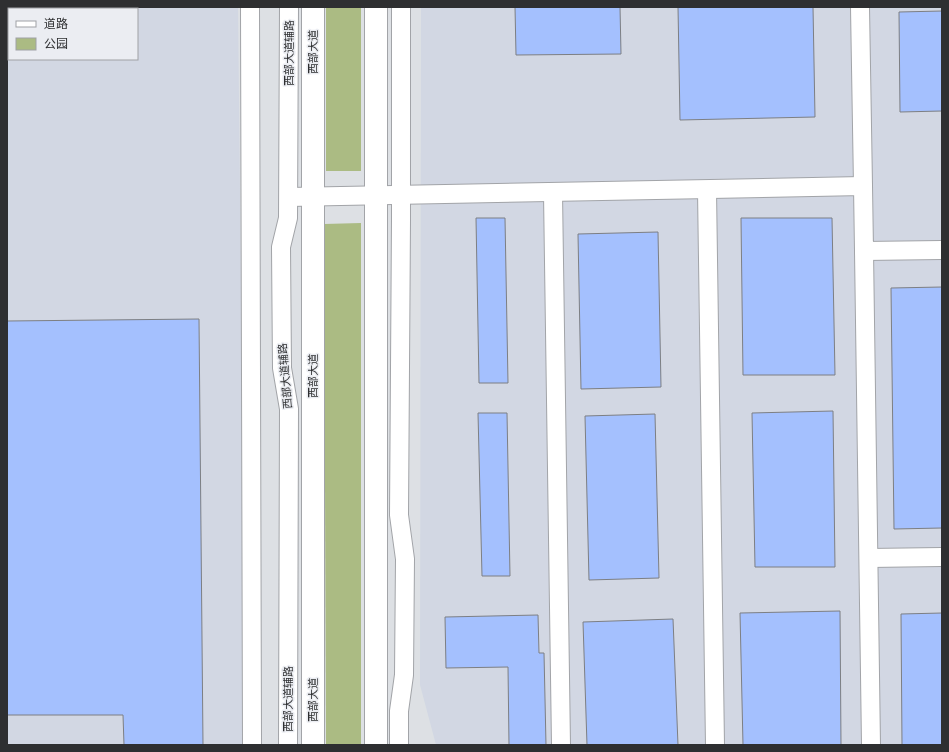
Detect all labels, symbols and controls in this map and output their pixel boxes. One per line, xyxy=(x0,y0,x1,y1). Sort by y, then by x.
legend xyxy=(8,8,138,60)
text: 道路 xyxy=(44,17,68,31)
street label: 西部大道辅路 xyxy=(283,20,296,86)
street label: 西部大道 xyxy=(307,30,320,74)
text: 公园 xyxy=(44,37,68,51)
street label: 西部大道辅路 xyxy=(276,343,295,409)
street label: 西部大道 xyxy=(307,354,320,398)
street label: 西部大道辅路 xyxy=(282,666,295,732)
street label: 西部大道 xyxy=(307,678,320,722)

